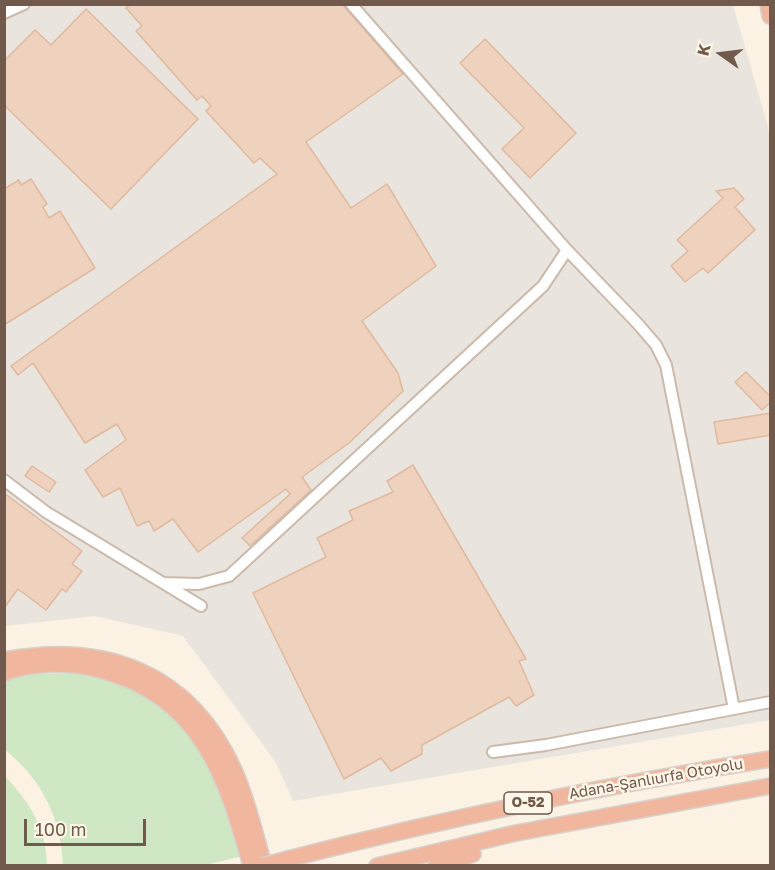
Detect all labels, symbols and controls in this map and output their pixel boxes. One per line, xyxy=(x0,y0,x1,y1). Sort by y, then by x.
north arrow xyxy=(691,24,751,84)
text: K xyxy=(692,42,715,58)
street label: Adana-Şanlıurfa Otoyolu xyxy=(568,755,744,803)
road number: O-52 xyxy=(504,792,552,814)
scale bar xyxy=(27,807,148,845)
text: 100 m xyxy=(35,818,86,840)

